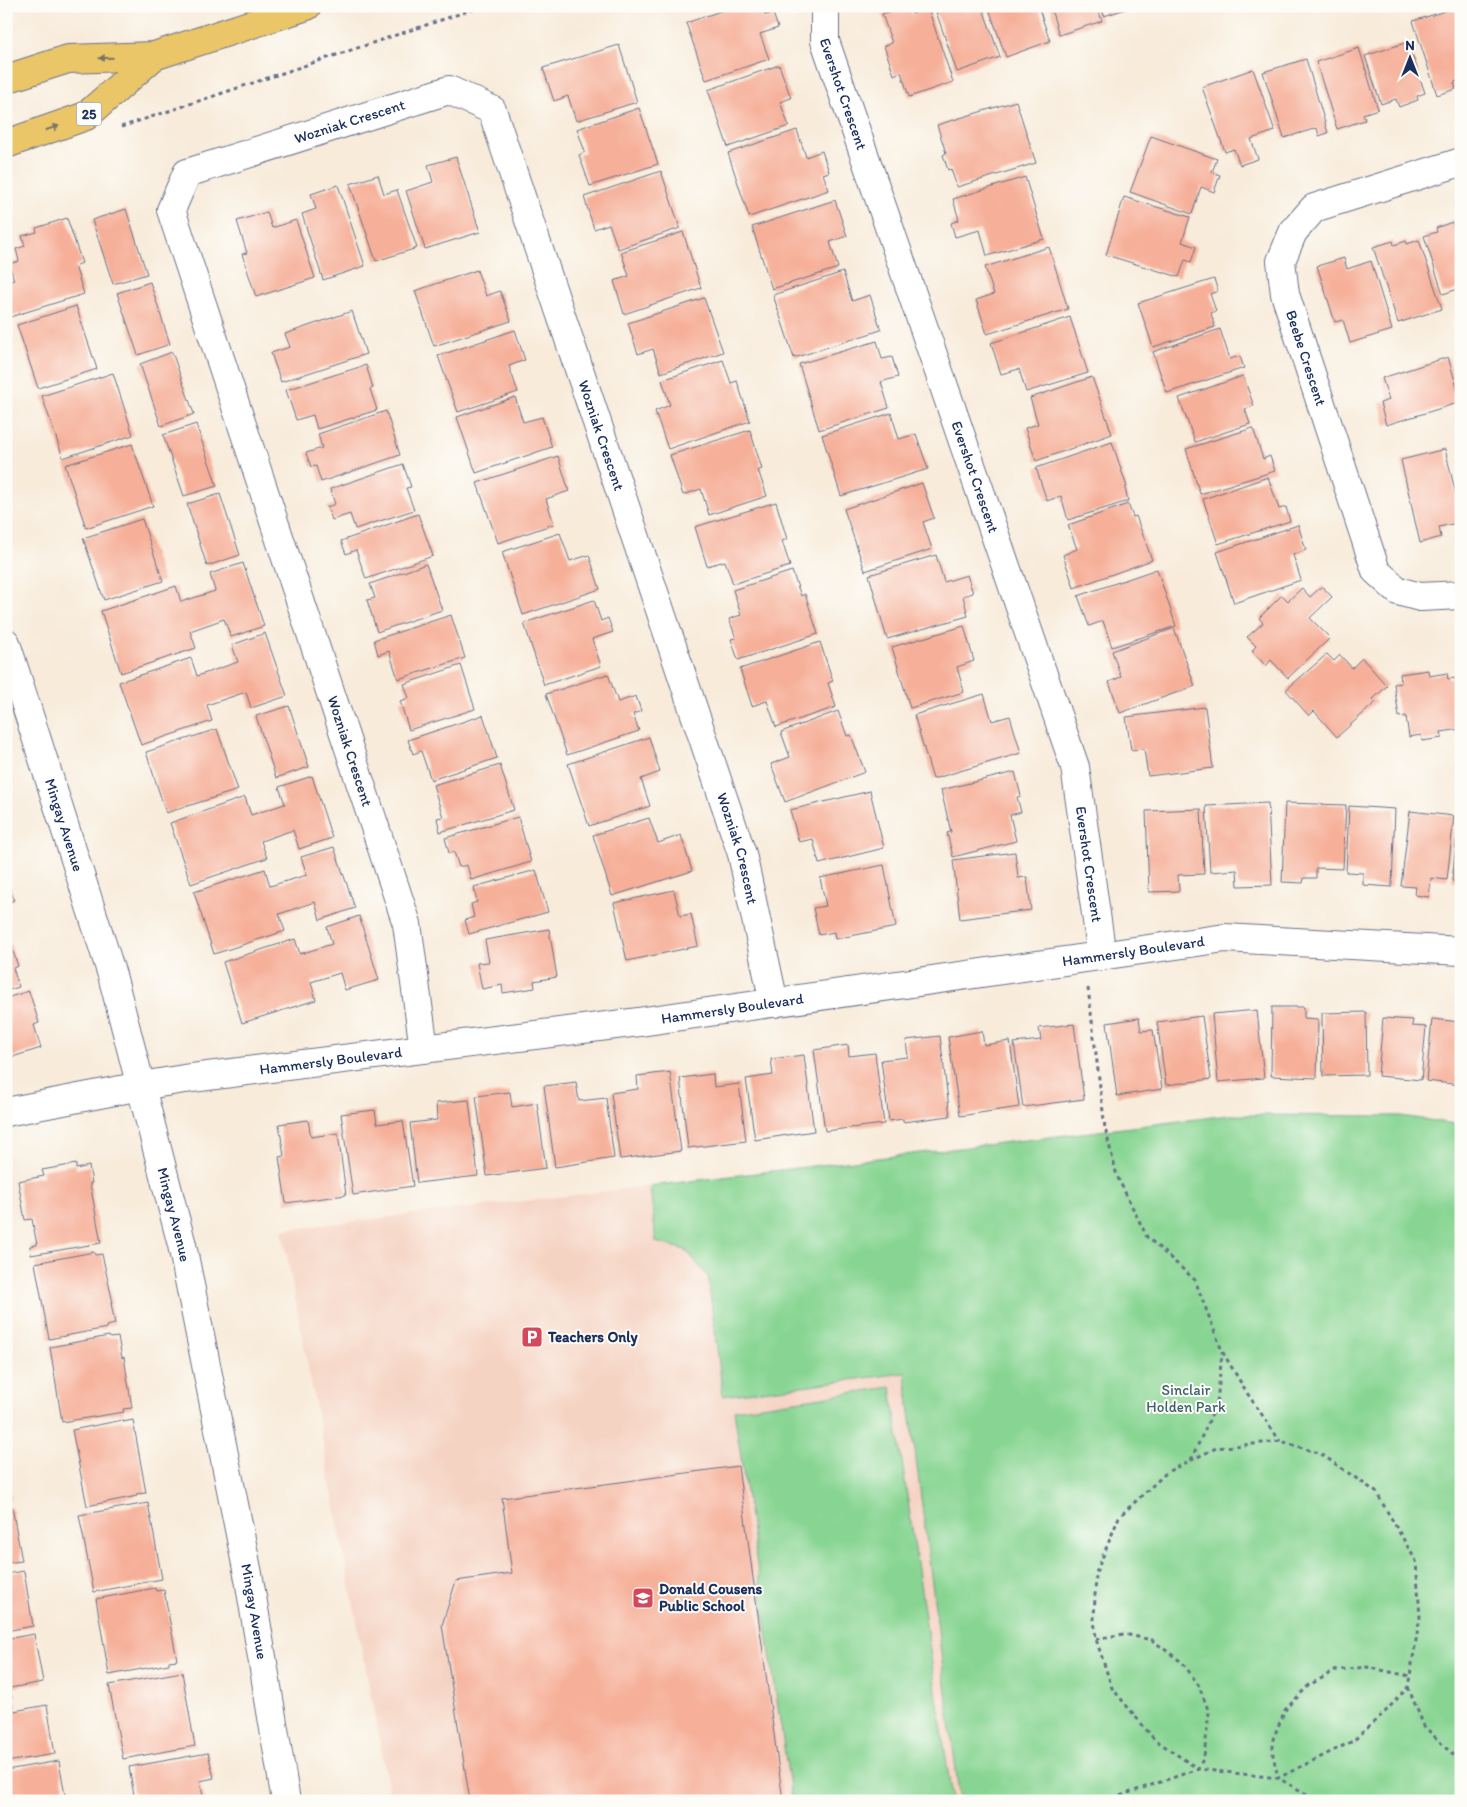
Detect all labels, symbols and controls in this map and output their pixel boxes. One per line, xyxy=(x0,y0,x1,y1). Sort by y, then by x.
north arrow xyxy=(1384,32,1434,82)
street label: Evershot Crescent xyxy=(816,36,871,153)
text: N xyxy=(1405,37,1415,54)
one-way arrow xyxy=(97,54,113,62)
street label: Wozniak Crescent xyxy=(292,95,408,147)
road number: 25 xyxy=(76,102,102,126)
one-way arrow xyxy=(45,124,60,131)
street label: Beebe Crescent xyxy=(1282,308,1330,408)
street label: Wozniak Crescent xyxy=(574,378,628,493)
street label: Evershot Crescent xyxy=(948,419,1003,535)
street label: Wozniak Crescent xyxy=(324,693,376,809)
street label: Mingay Avenue xyxy=(41,776,87,874)
street label: Wozniak Crescent xyxy=(713,790,762,906)
street label: Evershot Crescent xyxy=(1072,805,1106,924)
street label: Hammersly Boulevard xyxy=(1061,932,1206,970)
street label: Hammersly Boulevard xyxy=(660,989,805,1028)
street label: Hammersly Boulevard xyxy=(258,1043,404,1078)
street label: Mingay Avenue xyxy=(153,1166,194,1263)
parking icon: Teachers Only xyxy=(520,1325,544,1349)
place label: Teachers Only xyxy=(547,1328,639,1347)
park label: Sinclair Holden Park xyxy=(1146,1381,1226,1416)
street label: Mingay Avenue xyxy=(237,1562,271,1661)
place label: Donald Cousens Public School xyxy=(659,1580,763,1615)
school or university icon: Donald Cousens Public School xyxy=(631,1586,655,1610)

